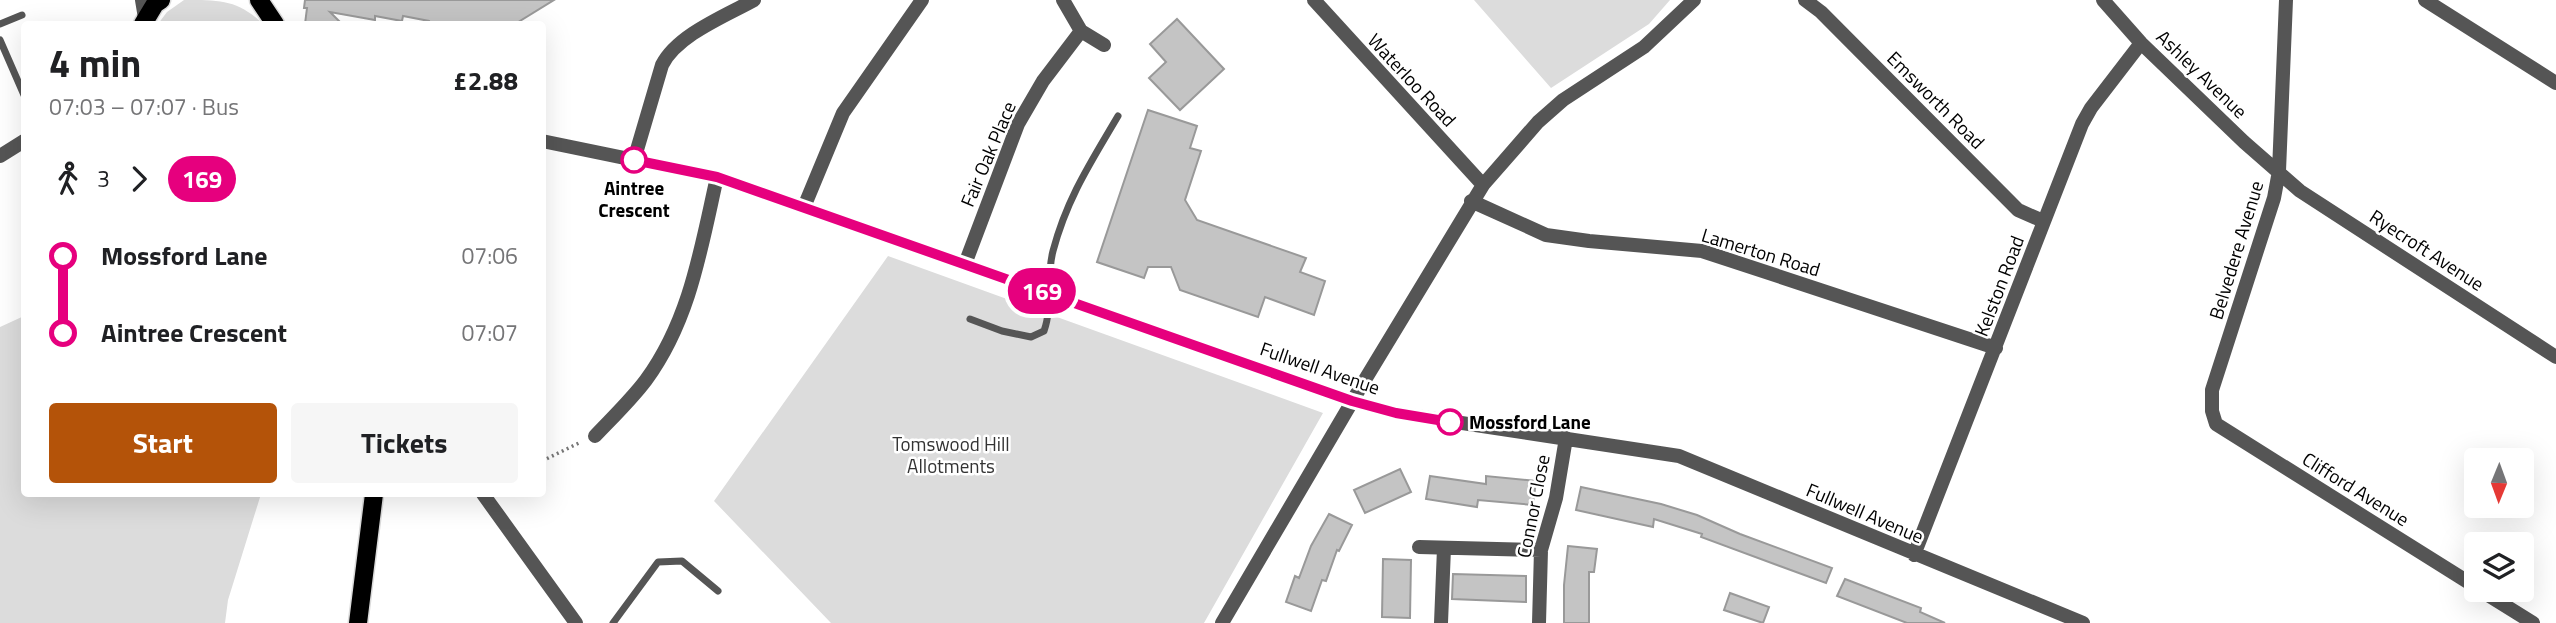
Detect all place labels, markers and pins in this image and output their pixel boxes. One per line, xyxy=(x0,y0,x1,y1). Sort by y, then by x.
marker: Aintree Crescent xyxy=(621,147,647,173)
place label: Aintree Crescent xyxy=(598,173,670,224)
place label: Mossford Lane xyxy=(1469,407,1591,436)
marker: Mossford Lane xyxy=(1437,409,1463,435)

